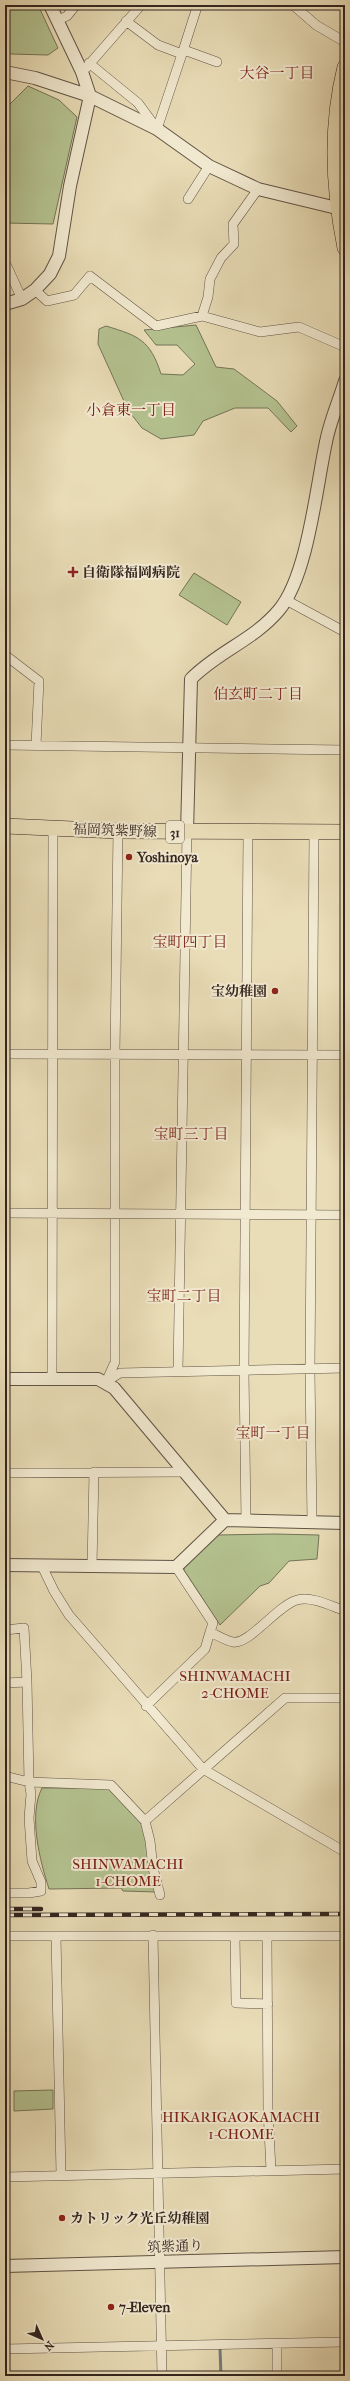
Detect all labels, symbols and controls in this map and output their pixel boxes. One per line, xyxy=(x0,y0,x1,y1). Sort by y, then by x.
district label: 大谷一丁目 xyxy=(239,64,315,82)
district label: 小倉東一丁目 xyxy=(86,401,176,419)
place label: 自衛隊福岡病院 xyxy=(82,564,180,581)
marker: 自衛隊福岡病院 xyxy=(67,566,79,578)
district label: 伯玄町二丁目 xyxy=(213,685,303,703)
street label: 福岡筑紫野線 xyxy=(73,821,157,840)
road number: 31 xyxy=(166,821,184,843)
place label: Yoshinoya xyxy=(136,849,198,866)
marker: Yoshinoya xyxy=(124,852,134,862)
district label: 宝町四丁目 xyxy=(152,933,228,951)
place label: 宝幼稚園 xyxy=(211,983,267,1000)
marker: 宝幼稚園 xyxy=(270,986,280,996)
district label: 宝町三丁目 xyxy=(153,1125,229,1143)
district label: 宝町二丁目 xyxy=(146,1287,222,1305)
district label: 宝町一丁目 xyxy=(235,1424,311,1442)
district label: SHINWAMACHI 2-CHOME xyxy=(179,1667,291,1702)
district label: SHINWAMACHI 1-CHOME xyxy=(72,1855,184,1890)
district label: HIKARIGAOKAMACHI 1-CHOME xyxy=(162,2108,320,2143)
place label: カトリック光丘幼稚園 xyxy=(70,2210,209,2227)
marker: カトリック光丘幼稚園 xyxy=(57,2213,67,2223)
street label: 筑紫通り xyxy=(147,2237,203,2256)
place label: 7-Eleven xyxy=(118,2299,171,2316)
marker: 7-Eleven xyxy=(106,2302,116,2312)
north arrow xyxy=(22,2319,62,2359)
text: N xyxy=(41,2338,56,2354)

